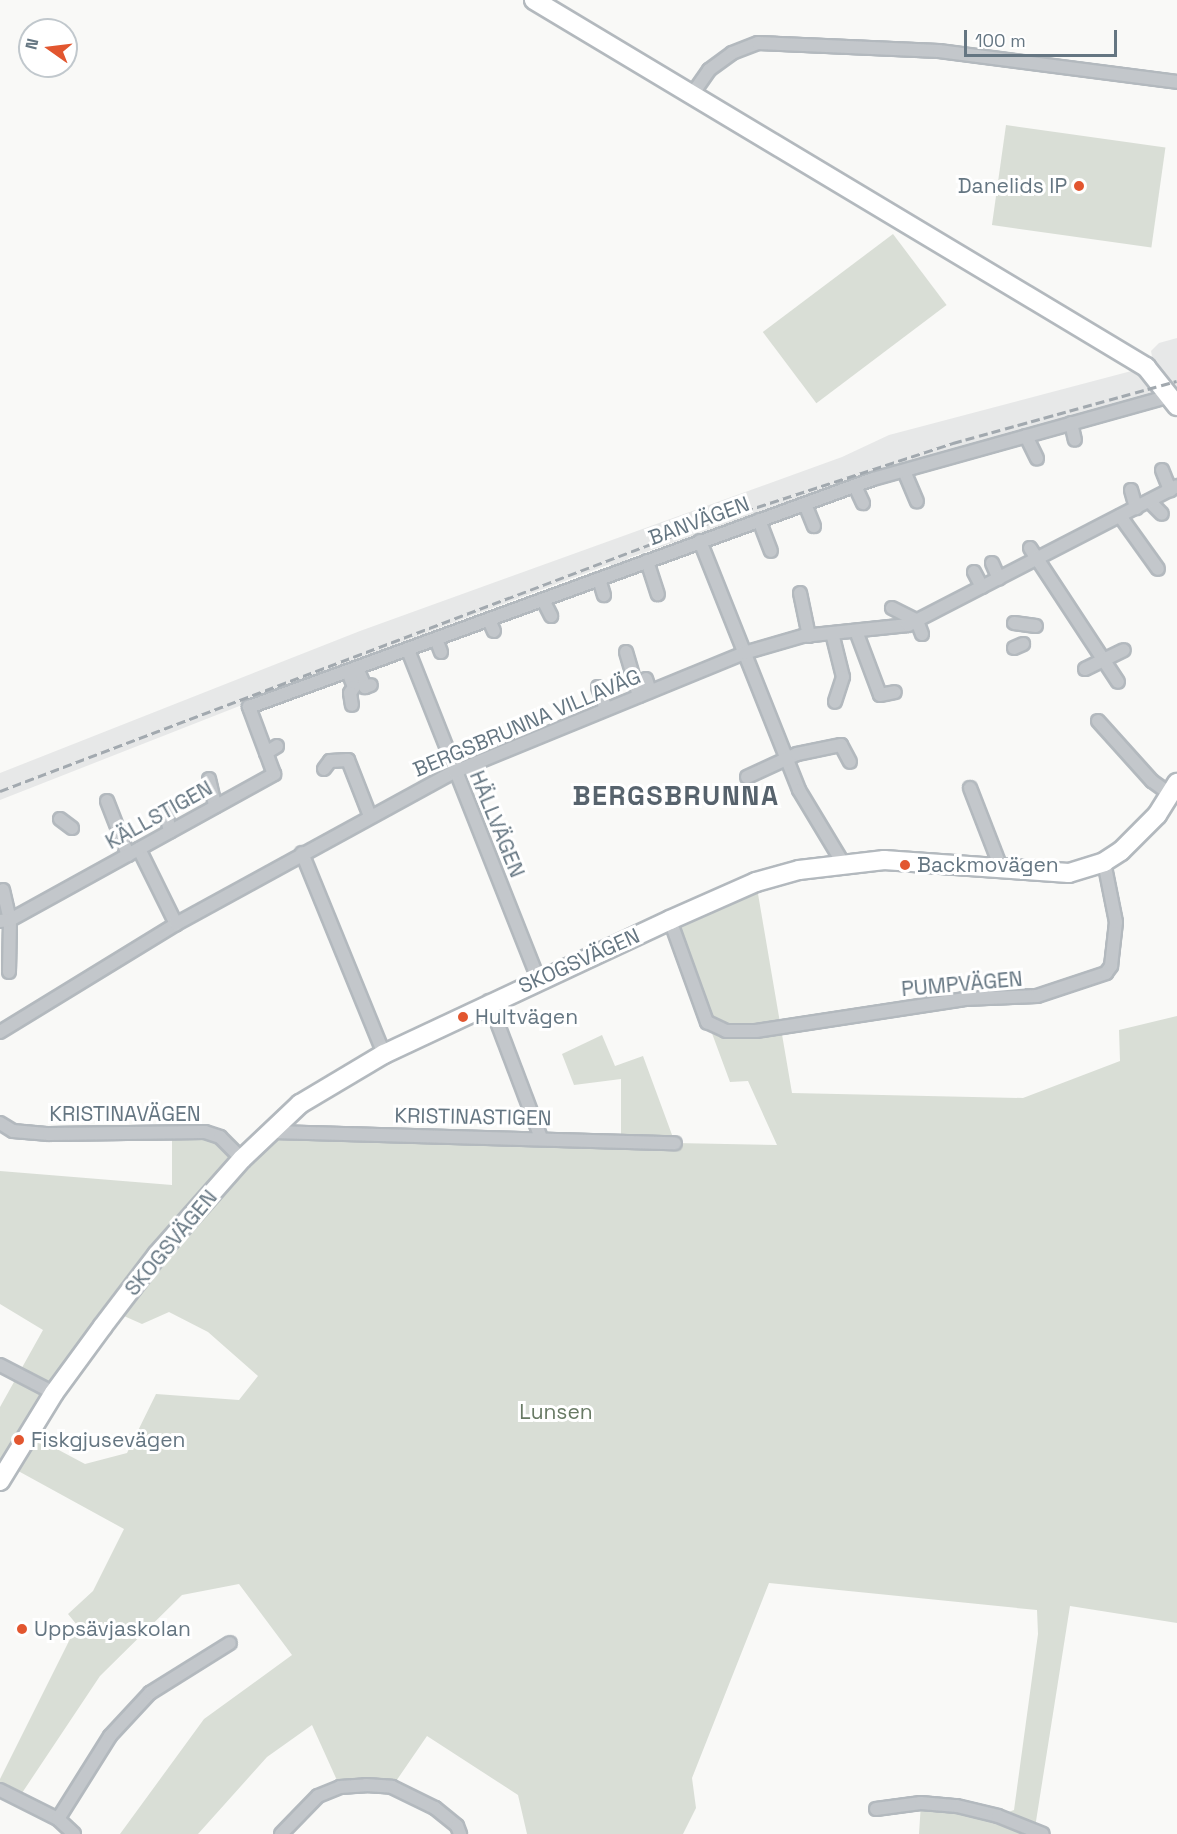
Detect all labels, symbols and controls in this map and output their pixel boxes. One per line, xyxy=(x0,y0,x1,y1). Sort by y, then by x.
north arrow xyxy=(18,18,78,78)
scale bar xyxy=(967,18,1120,56)
text: 100 m xyxy=(975,29,1026,52)
text: N xyxy=(21,36,43,52)
place label: Danelids IP xyxy=(958,173,1067,199)
marker: Danelids IP xyxy=(1072,179,1086,193)
street label: BANVÄGEN xyxy=(645,491,753,551)
street label: BERGSBRUNNA VILLAVÄG xyxy=(409,663,645,783)
street label: HÄLLVÄGEN xyxy=(464,767,530,881)
street label: KÄLLSTIGEN xyxy=(101,775,217,855)
district label: BERGSBRUNNA xyxy=(572,780,780,812)
place label: Backmovägen xyxy=(917,852,1059,878)
marker: Backmovägen xyxy=(898,858,912,872)
street label: SKOGSVÄGEN xyxy=(514,923,644,999)
street label: PUMPVÄGEN xyxy=(900,966,1024,1002)
place label: Hultvägen xyxy=(475,1004,578,1030)
marker: Hultvägen xyxy=(456,1010,470,1024)
street label: KRISTINAVÄGEN xyxy=(49,1101,201,1127)
street label: KRISTINASTIGEN xyxy=(394,1103,552,1131)
street label: SKOGSVÄGEN xyxy=(120,1185,222,1301)
park label: Lunsen xyxy=(519,1399,593,1425)
place label: Fiskgjusevägen xyxy=(31,1427,185,1453)
marker: Fiskgjusevägen xyxy=(12,1433,26,1447)
place label: Uppsävjaskolan xyxy=(34,1616,191,1642)
marker: Uppsävjaskolan xyxy=(15,1622,29,1636)

